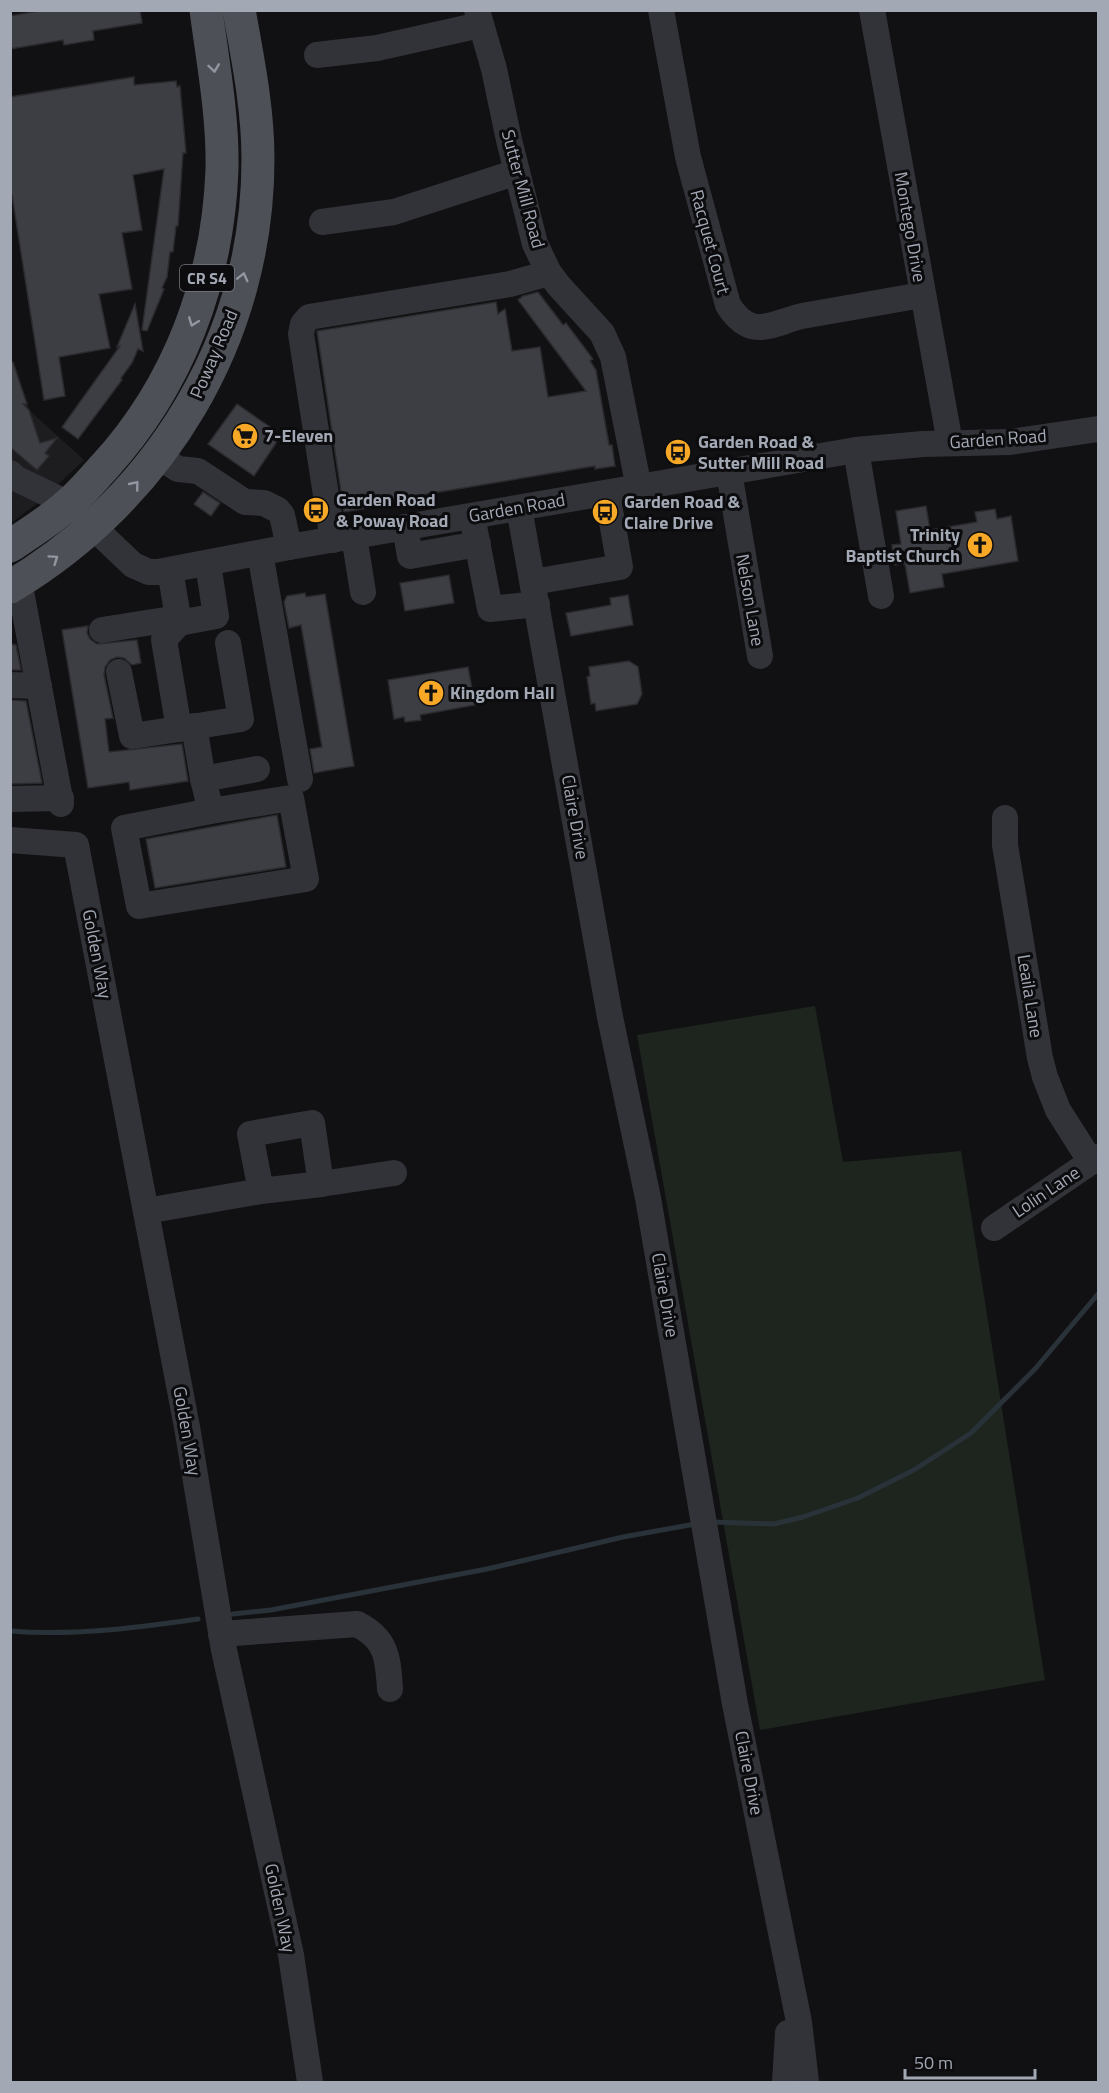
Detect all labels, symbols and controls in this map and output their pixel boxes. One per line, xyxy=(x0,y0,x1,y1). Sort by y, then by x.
one-way arrow xyxy=(208,64,220,73)
street label: Sutter Mill Road xyxy=(495,127,552,251)
street label: Montego Drive xyxy=(888,170,933,284)
street label: Racquet Court xyxy=(684,186,738,298)
road number: CR S4 xyxy=(180,265,234,291)
one-way arrow xyxy=(236,272,249,282)
street label: Poway Road xyxy=(183,305,244,402)
one-way arrow xyxy=(187,317,200,327)
supermarket icon: 7-Eleven xyxy=(230,421,260,451)
place label: 7-Eleven xyxy=(264,422,333,449)
street label: Garden Road xyxy=(948,422,1047,455)
place label: Garden Road & Sutter Mill Road xyxy=(698,428,824,476)
bus stop icon: Garden Road & Sutter Mill Road xyxy=(663,437,693,467)
one-way arrow xyxy=(127,481,138,492)
place label: Garden Road & Poway Road xyxy=(336,486,448,534)
street label: Garden Road xyxy=(467,486,567,529)
place label: Garden Road & Claire Drive xyxy=(624,488,740,536)
bus stop icon: Garden Road & Poway Road xyxy=(301,495,331,525)
bus stop icon: Garden Road & Claire Drive xyxy=(590,497,620,527)
place label: Trinity Baptist Church xyxy=(845,521,960,569)
church icon: Trinity Baptist Church xyxy=(965,530,995,560)
street label: Nelson Lane xyxy=(729,552,772,648)
one-way arrow xyxy=(47,555,58,566)
church icon: Kingdom Hall xyxy=(416,678,446,708)
place label: Kingdom Hall xyxy=(450,679,555,706)
street label: Claire Drive xyxy=(555,773,596,861)
street label: Golden Way xyxy=(76,907,119,1001)
street label: Leaila Lane xyxy=(1011,952,1050,1040)
street label: Lolin Lane xyxy=(1007,1159,1085,1224)
street label: Claire Drive xyxy=(645,1251,686,1339)
street label: Golden Way xyxy=(166,1384,209,1478)
street label: Claire Drive xyxy=(728,1728,771,1817)
street label: Golden Way xyxy=(258,1861,303,1955)
scale bar xyxy=(905,2042,1036,2080)
text: 50 m xyxy=(914,2049,953,2076)

